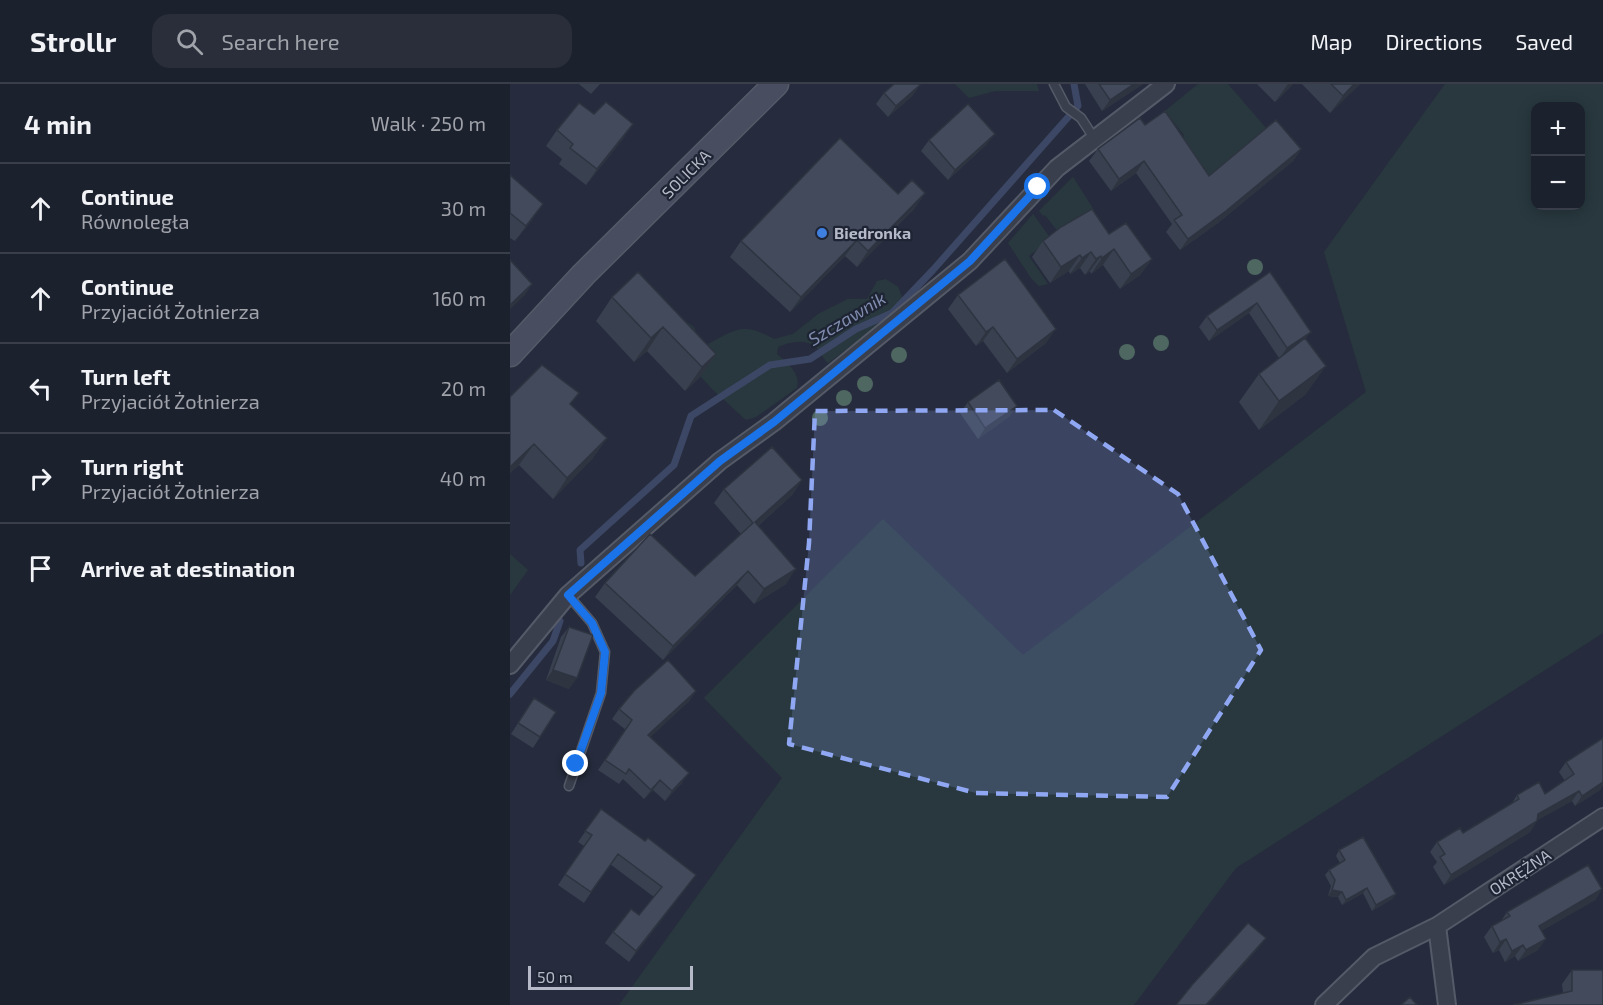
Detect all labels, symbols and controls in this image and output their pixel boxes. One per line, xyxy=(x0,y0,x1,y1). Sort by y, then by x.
search box xyxy=(152,14,572,68)
text: Strollr xyxy=(30,24,116,58)
icon: search xyxy=(173,25,206,58)
text: Search here xyxy=(221,28,340,54)
text: Map xyxy=(1310,29,1353,54)
text: Directions xyxy=(1386,29,1482,54)
text: Saved xyxy=(1515,29,1573,54)
map controls xyxy=(1531,102,1585,210)
button: + xyxy=(1531,102,1585,156)
text: 4 min xyxy=(24,108,92,139)
text: Walk · 250 m xyxy=(371,111,486,135)
street label: SOLICKA xyxy=(658,145,714,202)
button: − xyxy=(1531,156,1585,210)
route start xyxy=(1024,173,1050,199)
text: Continue xyxy=(81,183,174,209)
icon: ahead xyxy=(24,192,57,225)
text: 30 m xyxy=(441,196,486,220)
text: Równoległa xyxy=(81,209,189,233)
place label: Biedronka xyxy=(834,223,911,242)
marker: Biedronka xyxy=(815,226,829,240)
text: Continue xyxy=(81,273,174,299)
icon: ahead xyxy=(24,282,57,315)
text: 160 m xyxy=(433,286,486,310)
water label: Szczawnik xyxy=(804,286,889,350)
text: Przyjaciół Żołnierza xyxy=(81,299,260,323)
text: Turn left xyxy=(81,363,170,389)
icon: left xyxy=(24,372,57,405)
text: 20 m xyxy=(441,376,486,400)
text: Przyjaciół Żołnierza xyxy=(81,389,260,413)
text: Turn right xyxy=(81,453,183,479)
icon: right xyxy=(24,462,57,495)
text: 40 m xyxy=(440,466,486,490)
text: Przyjaciół Żołnierza xyxy=(81,479,260,503)
icon: arrive xyxy=(24,552,57,585)
text: Arrive at destination xyxy=(81,555,295,581)
route end xyxy=(562,750,588,776)
street label: OKRĘŻNA xyxy=(1486,845,1554,898)
scale bar xyxy=(528,963,693,990)
text: 50 m xyxy=(537,967,573,986)

